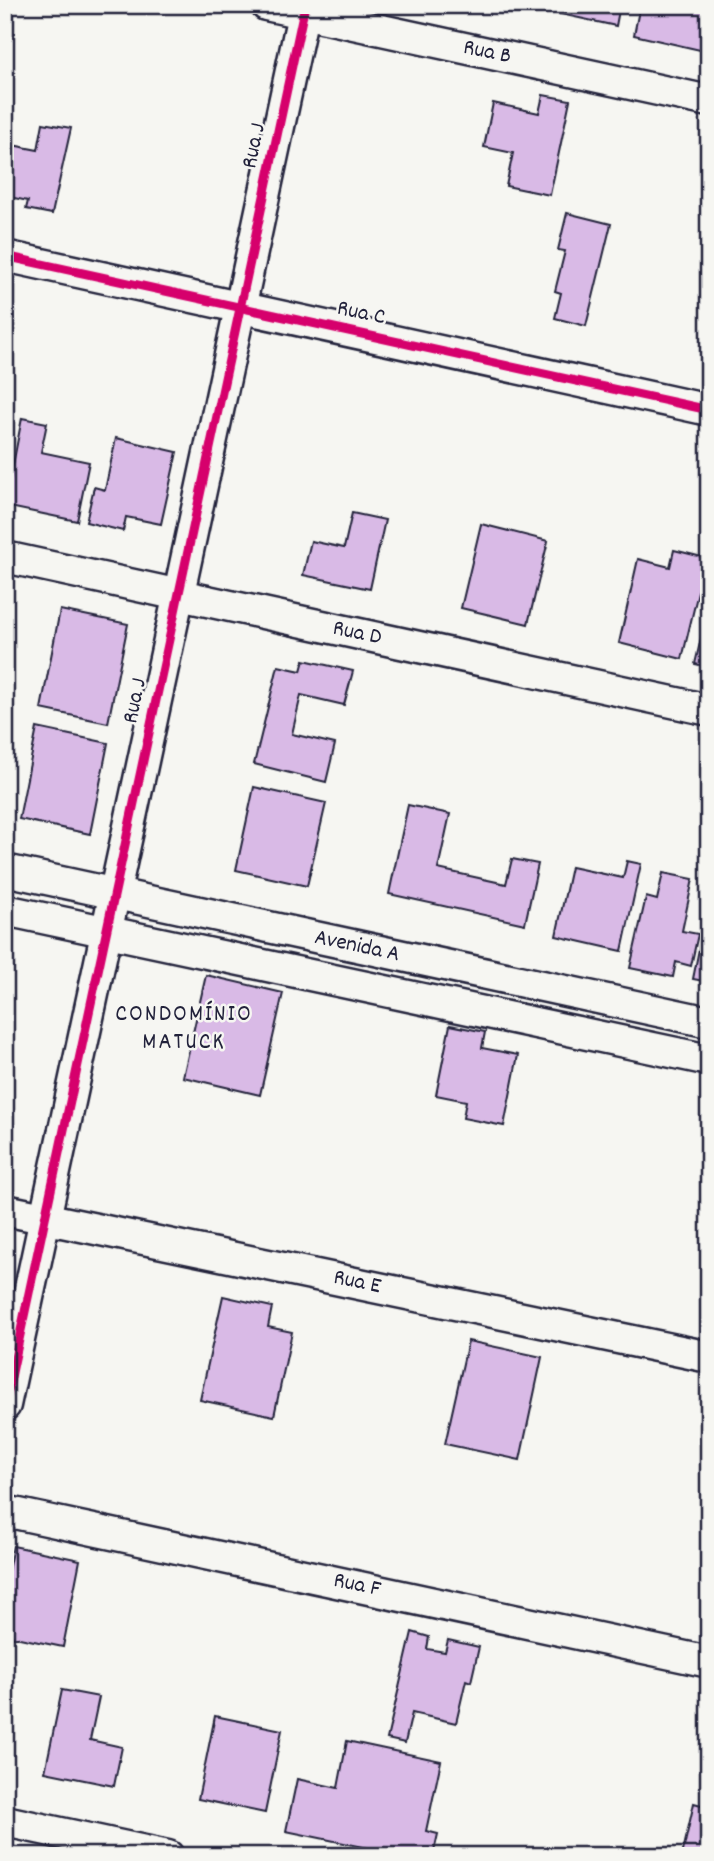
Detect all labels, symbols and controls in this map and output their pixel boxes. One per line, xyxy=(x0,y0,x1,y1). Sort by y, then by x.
street label: Rua B xyxy=(460,32,514,74)
street label: Rua J xyxy=(234,120,276,172)
street label: Rua C xyxy=(334,293,388,335)
street label: Rua D xyxy=(330,613,385,655)
street label: Rua J xyxy=(115,675,157,727)
street label: Avenida A xyxy=(311,922,403,972)
district label: CONDOMÍNIO MATUCK xyxy=(115,998,253,1060)
street label: Rua E xyxy=(330,1262,384,1304)
street label: Rua F xyxy=(330,1565,384,1607)

